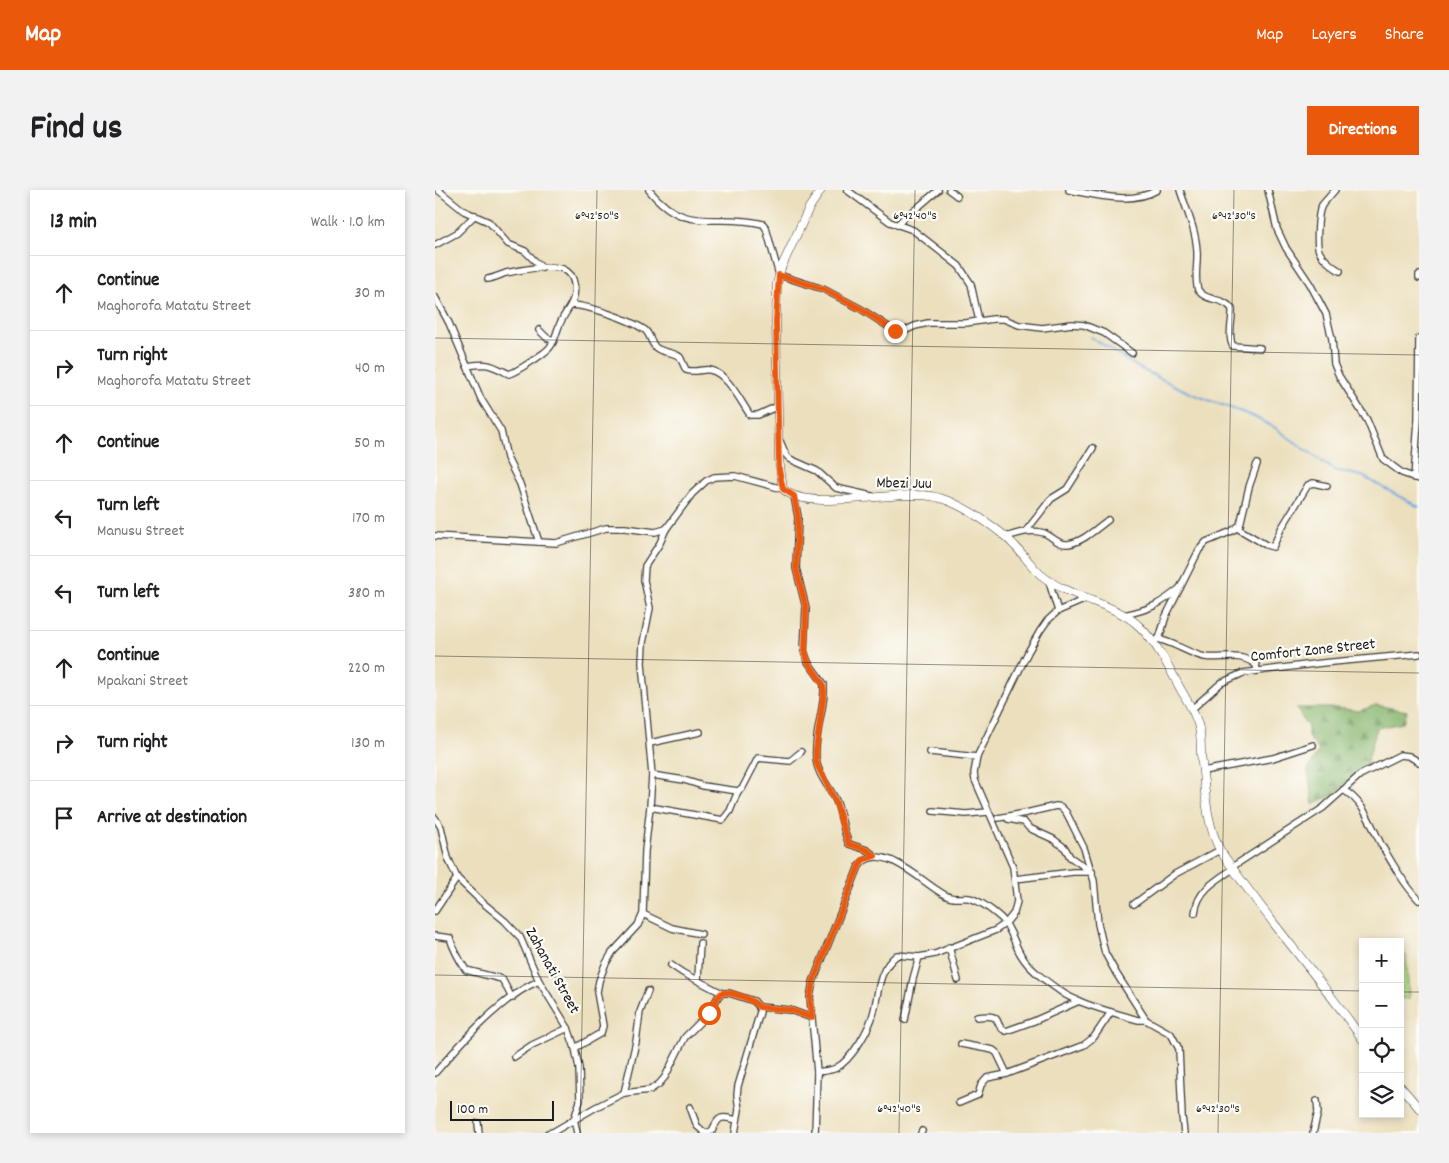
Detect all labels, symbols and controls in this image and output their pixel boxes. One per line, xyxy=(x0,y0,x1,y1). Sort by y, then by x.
text: Map xyxy=(25,18,61,52)
text: Map xyxy=(1256,23,1283,48)
text: Layers xyxy=(1311,23,1357,48)
text: Share xyxy=(1385,23,1424,48)
text: Find us xyxy=(30,105,122,155)
button: Directions xyxy=(1307,106,1419,155)
text: 13 min xyxy=(50,208,97,238)
text: 6°42'50"S xyxy=(575,208,619,225)
text: 6°42'40"S xyxy=(893,208,937,225)
text: 6°42'30"S xyxy=(1212,208,1256,225)
text: Walk · 1.0 km xyxy=(311,211,385,234)
text: Continue xyxy=(97,268,159,295)
icon: ahead xyxy=(50,279,78,307)
text: 30 m xyxy=(355,282,385,305)
text: Maghorofa Matatu Street xyxy=(97,295,251,318)
route end xyxy=(884,320,907,343)
text: Turn right xyxy=(97,343,168,370)
icon: right xyxy=(50,354,78,382)
text: 40 m xyxy=(355,357,385,380)
text: Maghorofa Matatu Street xyxy=(97,370,251,393)
icon: ahead xyxy=(50,429,78,457)
text: Continue xyxy=(97,430,159,457)
text: 50 m xyxy=(354,432,385,455)
street label: Mbezi Juu xyxy=(876,472,932,496)
text: Turn left xyxy=(97,493,160,520)
icon: left xyxy=(50,504,78,532)
text: 170 m xyxy=(352,507,385,530)
text: Manusu Street xyxy=(97,520,184,543)
icon: left xyxy=(50,579,78,607)
text: Turn left xyxy=(97,580,160,607)
text: 380 m xyxy=(348,582,385,605)
street label: Comfort Zone Street xyxy=(1249,633,1377,669)
text: Continue xyxy=(97,643,159,670)
icon: ahead xyxy=(50,654,78,682)
text: 220 m xyxy=(348,657,385,680)
text: Mpakani Street xyxy=(97,670,188,693)
icon: right xyxy=(50,729,78,757)
text: Turn right xyxy=(97,730,168,757)
text: 130 m xyxy=(351,732,385,755)
icon: arrive xyxy=(50,804,78,832)
text: Arrive at destination xyxy=(97,805,247,832)
street label: Zahanati Street xyxy=(519,924,585,1018)
map controls xyxy=(1359,938,1404,1118)
button: + xyxy=(1359,938,1404,983)
button: − xyxy=(1359,983,1404,1028)
route start xyxy=(698,1002,721,1025)
button: locate xyxy=(1359,1028,1404,1073)
button: layers xyxy=(1359,1073,1404,1118)
scale bar xyxy=(450,1098,554,1121)
text: 100 m xyxy=(457,1100,488,1120)
text: 6°42'40"S xyxy=(877,1101,921,1118)
text: 6°42'30"S xyxy=(1196,1101,1240,1118)

